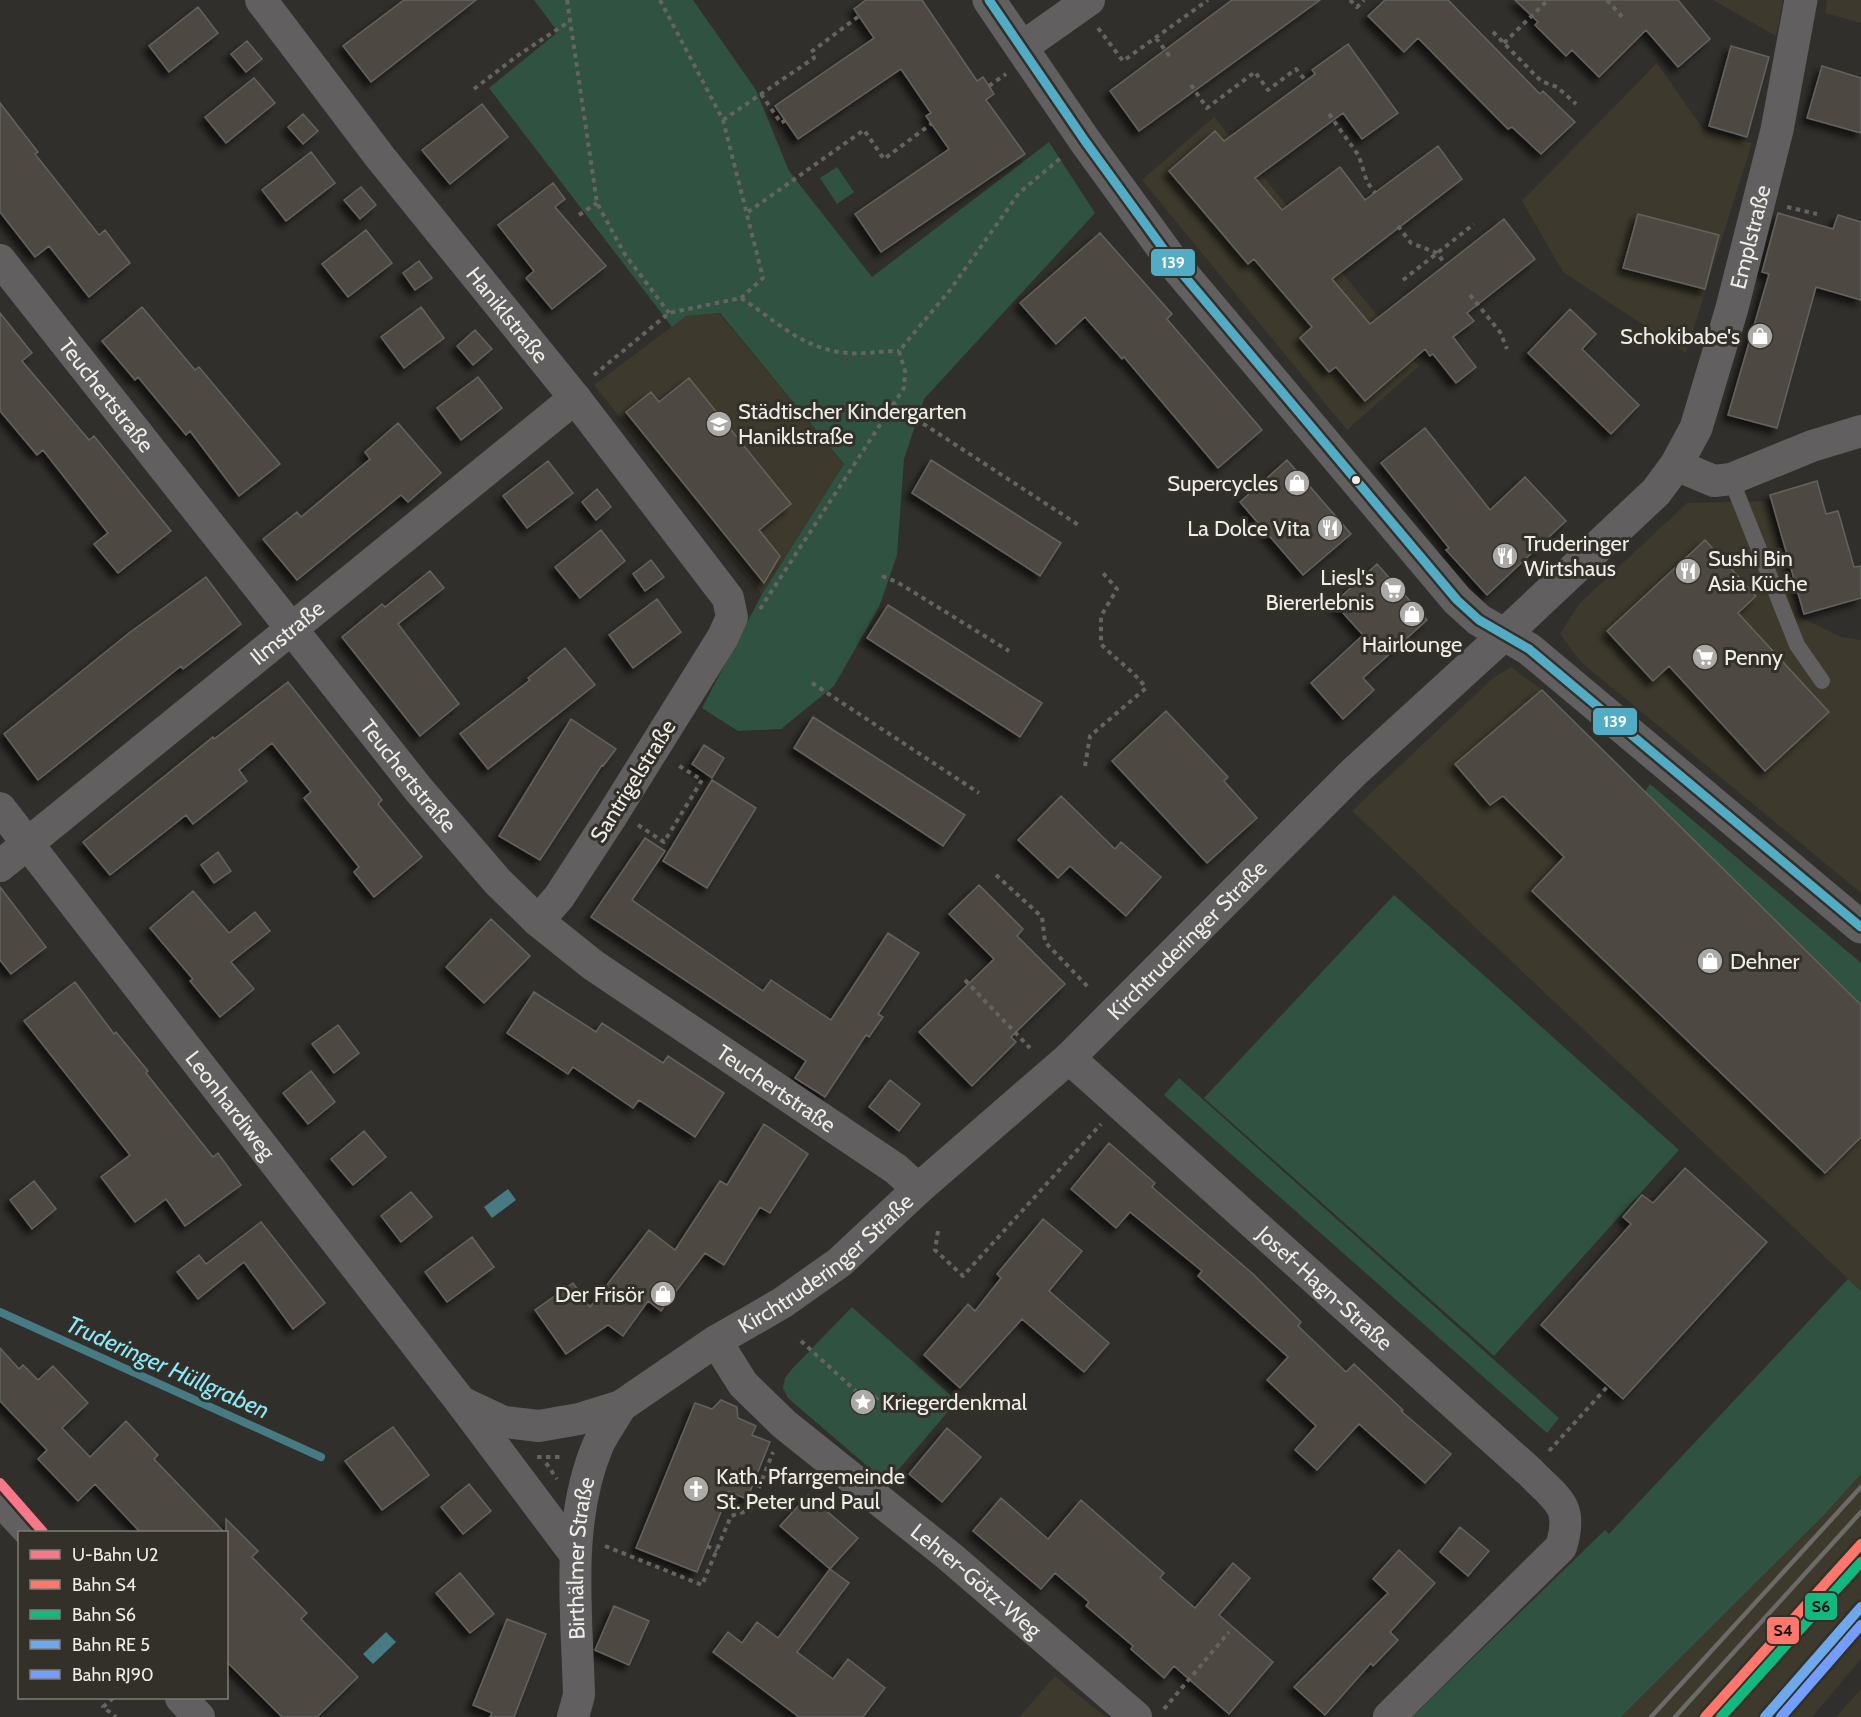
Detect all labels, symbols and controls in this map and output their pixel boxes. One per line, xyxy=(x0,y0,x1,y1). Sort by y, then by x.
street label: Emplstraße xyxy=(1724,182,1776,292)
line badge: 139 xyxy=(1150,248,1196,277)
text: 139 xyxy=(1161,253,1185,272)
street label: Haniklstraße xyxy=(461,261,555,368)
shop icon: Schokibabe's xyxy=(1745,321,1775,351)
place label: Schokibabe's xyxy=(1620,323,1740,350)
street label: Teuchertstraße xyxy=(53,332,160,457)
place label: Städtischer Kindergarten Haniklstraße xyxy=(738,398,967,450)
school or university icon: Städtischer Kindergarten Haniklstraße xyxy=(704,409,734,439)
shop icon: Supercycles xyxy=(1282,468,1312,498)
place label: Supercycles xyxy=(1167,470,1278,497)
unlabelled marker xyxy=(1350,474,1362,486)
restaurant icon: La Dolce Vita xyxy=(1315,513,1345,543)
place label: La Dolce Vita xyxy=(1187,515,1310,542)
place label: Truderinger Wirtshaus xyxy=(1524,530,1629,582)
restaurant icon: Truderinger Wirtshaus xyxy=(1490,541,1520,571)
place label: Sushi Bin Asia Küche xyxy=(1708,545,1807,597)
restaurant icon: Sushi Bin Asia Küche xyxy=(1673,556,1703,586)
place label: Liesl's Biererlebnis xyxy=(1266,564,1374,616)
supermarket icon: Liesl's Biererlebnis xyxy=(1378,575,1408,605)
street label: Ilmstraße xyxy=(244,594,329,671)
shop icon: Hairlounge xyxy=(1397,599,1427,629)
place label: Hairlounge xyxy=(1362,631,1462,658)
supermarket icon: Penny xyxy=(1690,642,1720,672)
place label: Penny xyxy=(1724,644,1783,671)
line badge: 139 xyxy=(1592,707,1638,736)
text: 139 xyxy=(1603,712,1627,731)
street label: Teuchertstraße xyxy=(355,714,463,838)
street label: Santrigelstraße xyxy=(585,715,681,847)
street label: Kirchtruderinger Straße xyxy=(1101,854,1272,1025)
shop icon: Dehner xyxy=(1695,946,1725,976)
place label: Dehner xyxy=(1730,948,1800,975)
street label: Teuchertstraße xyxy=(711,1039,841,1138)
street label: Leonhardiweg xyxy=(180,1045,282,1166)
street label: Kirchtruderinger Straße xyxy=(733,1187,918,1339)
street label: Josef-Hagn-Straße xyxy=(1251,1219,1398,1356)
shop icon: Der Frisör xyxy=(648,1279,678,1309)
place label: Der Frisör xyxy=(555,1281,644,1308)
water label: Truderinger Hüllgraben xyxy=(62,1309,274,1425)
place icon: Kriegerdenkmal xyxy=(848,1387,878,1417)
place label: Kriegerdenkmal xyxy=(882,1389,1028,1416)
place label: Kath. Pfarrgemeinde St. Peter und Paul xyxy=(716,1463,905,1515)
street label: Birthälmer Straße xyxy=(562,1474,600,1640)
church icon: Kath. Pfarrgemeinde St. Peter und Paul xyxy=(681,1474,711,1504)
street label: Lehrer-Götz-Weg xyxy=(905,1517,1048,1644)
legend xyxy=(18,1531,228,1699)
text: U-Bahn U2 xyxy=(72,1544,158,1566)
text: Bahn S4 xyxy=(72,1574,136,1596)
line badge: S6 xyxy=(1804,1592,1838,1621)
text: S6 xyxy=(1812,1597,1830,1616)
text: Bahn S6 xyxy=(72,1604,136,1626)
line badge: S4 xyxy=(1766,1616,1800,1645)
text: S4 xyxy=(1773,1621,1793,1640)
text: Bahn RE 5 xyxy=(72,1634,150,1656)
text: Bahn RJ90 xyxy=(72,1664,154,1686)

